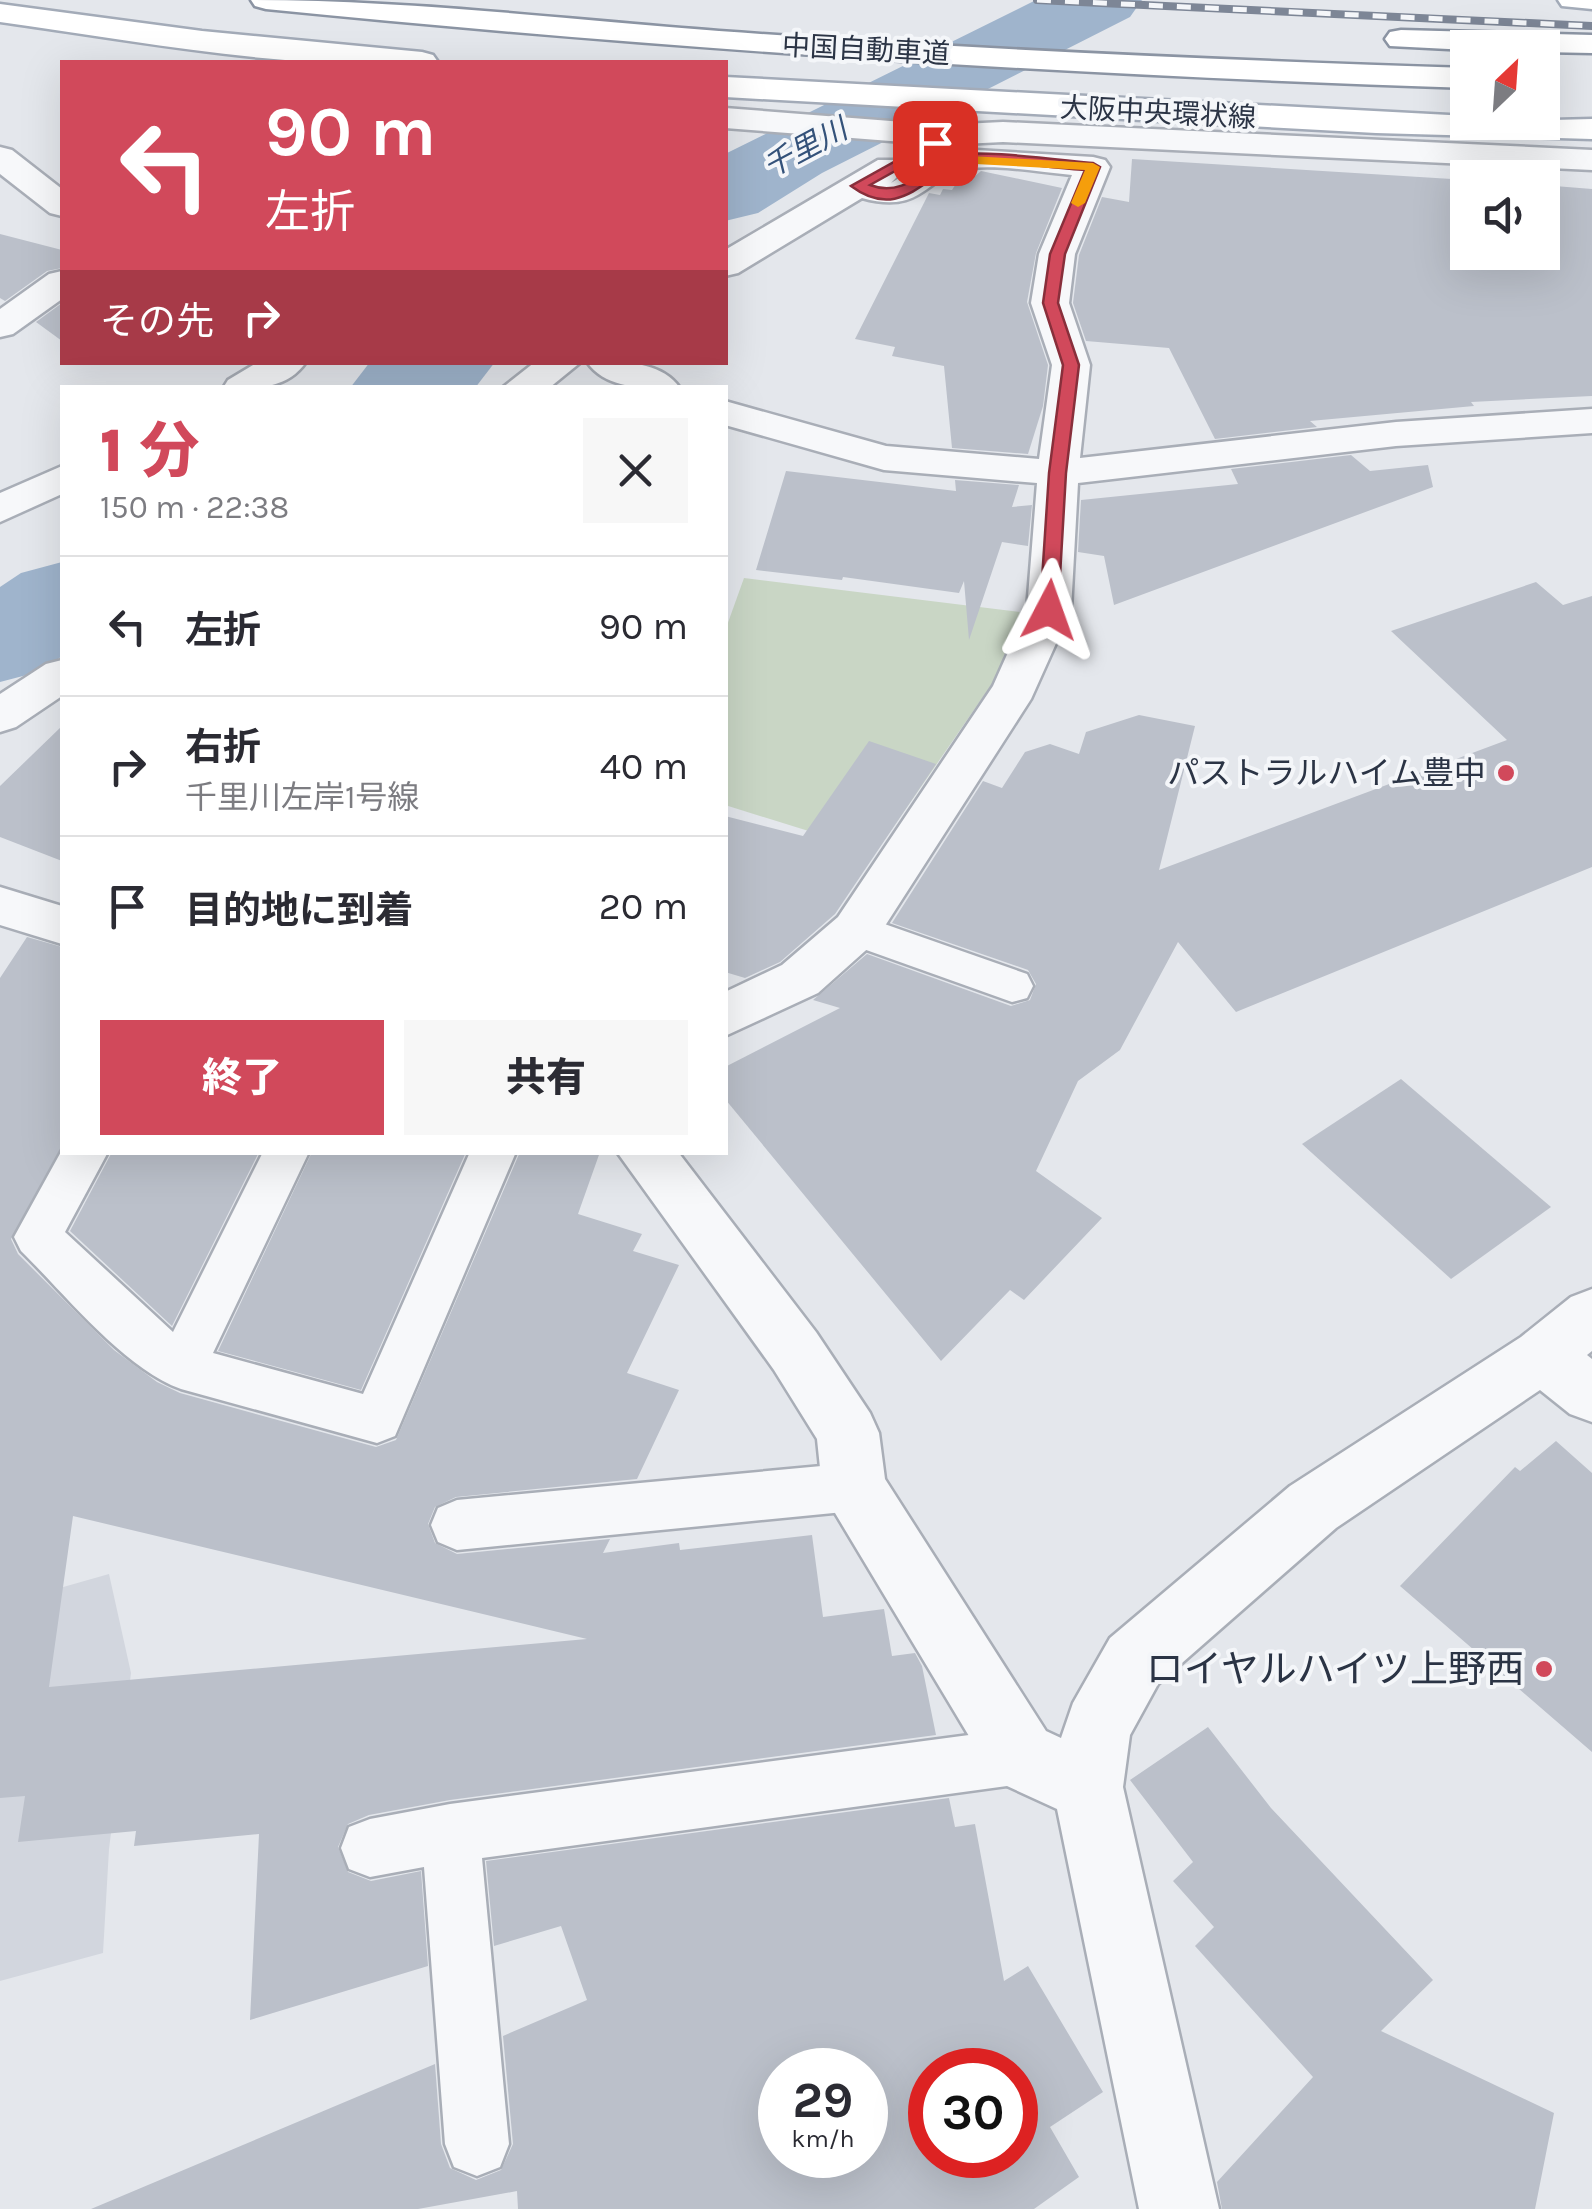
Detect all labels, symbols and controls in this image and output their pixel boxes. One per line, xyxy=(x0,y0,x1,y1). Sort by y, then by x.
street label: 中国自動車道 xyxy=(781,29,951,70)
north arrow xyxy=(1450,30,1560,140)
map controls xyxy=(1450,30,1560,270)
text: 90 m xyxy=(265,91,436,173)
street label: 大阪中央環状線 xyxy=(1059,91,1257,134)
icon: left xyxy=(100,100,230,230)
pin xyxy=(893,101,978,186)
water label: 千里川 xyxy=(757,110,856,185)
icon: arrive xyxy=(908,116,963,171)
button: sound xyxy=(1450,160,1560,270)
text: 左折 xyxy=(265,186,355,238)
icon: right xyxy=(234,290,289,345)
text: その先 xyxy=(100,299,214,344)
text: 1 分 xyxy=(100,416,199,486)
button: close xyxy=(583,418,688,523)
text: 150 m · 22:38 xyxy=(100,489,289,526)
position arrow xyxy=(997,558,1101,662)
icon: left xyxy=(100,599,155,654)
text: 90 m xyxy=(599,604,688,649)
text: 左折 xyxy=(185,608,261,653)
text: 右折 xyxy=(185,725,261,770)
icon: right xyxy=(100,739,155,794)
text: 40 m xyxy=(600,744,688,789)
place label: パストラルハイム豊中 xyxy=(1167,755,1486,792)
marker: パストラルハイム豊中 xyxy=(1495,762,1517,784)
text: 千里川左岸1号線 xyxy=(185,779,420,816)
icon: arrive xyxy=(100,879,155,934)
text: 20 m xyxy=(599,884,688,929)
text: 目的地に到着 xyxy=(185,888,413,933)
button: 終了 xyxy=(100,1020,384,1135)
button: 共有 xyxy=(404,1020,688,1135)
place label: ロイヤルハイツ上野西 xyxy=(1146,1647,1524,1692)
marker: ロイヤルハイツ上野西 xyxy=(1533,1658,1555,1680)
speed limit sign: 30 xyxy=(908,2048,1038,2178)
text: 29 xyxy=(793,2071,853,2130)
text: km/h xyxy=(791,2124,855,2153)

